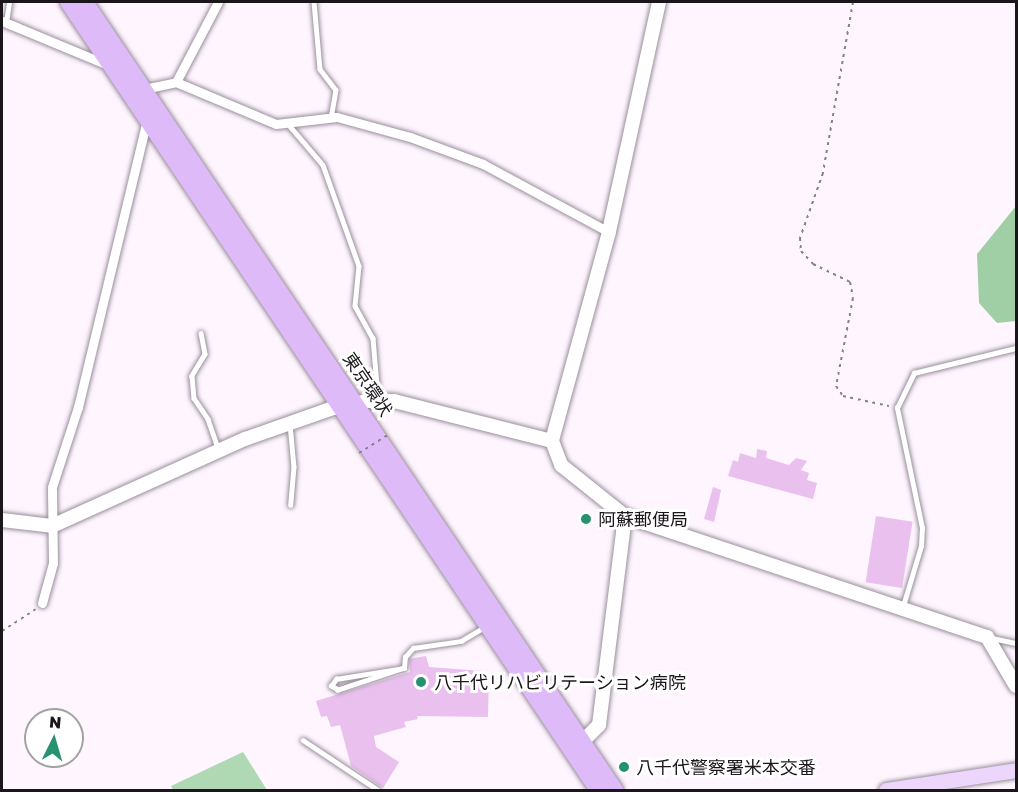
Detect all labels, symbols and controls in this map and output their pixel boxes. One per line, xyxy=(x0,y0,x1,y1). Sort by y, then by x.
street label: 東京環状 xyxy=(339,348,397,420)
place label: 阿蘇郵便局 xyxy=(598,508,688,530)
marker: 阿蘇郵便局 xyxy=(579,512,593,526)
place label: 八千代リハビリテーション病院 xyxy=(434,671,686,693)
marker: 八千代リハビリテーション病院 xyxy=(412,673,430,691)
north arrow xyxy=(24,708,84,768)
text: N xyxy=(48,712,62,733)
place label: 八千代警察署米本交番 xyxy=(636,756,816,778)
marker: 八千代警察署米本交番 xyxy=(617,760,631,774)

